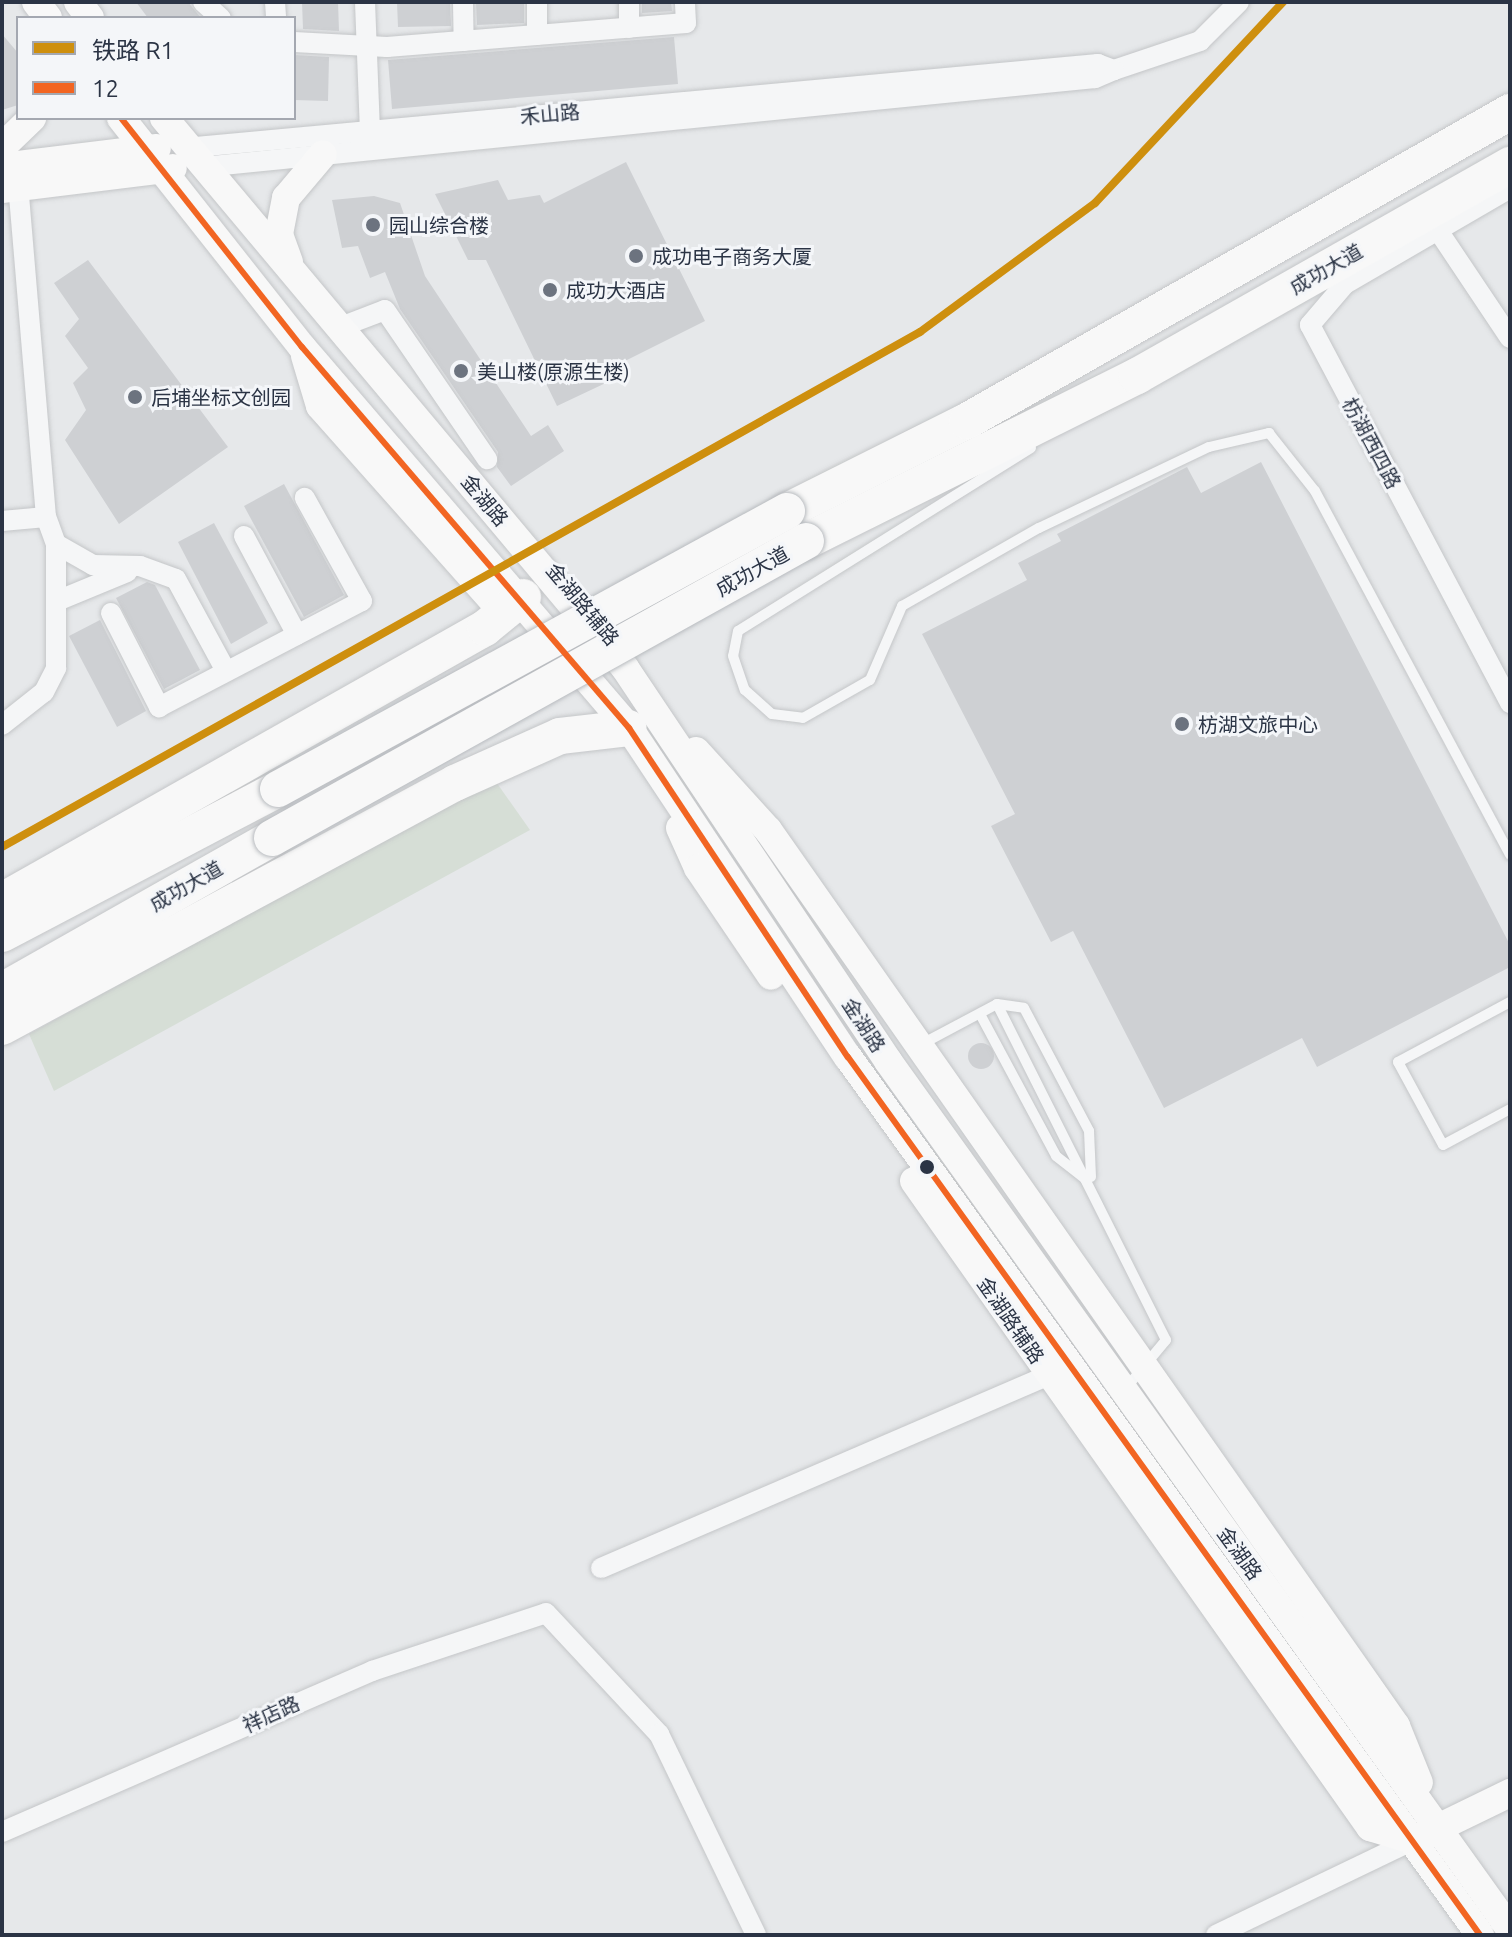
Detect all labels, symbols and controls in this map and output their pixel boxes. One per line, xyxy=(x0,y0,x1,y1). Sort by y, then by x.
legend xyxy=(16,16,296,120)
text: 铁路 R1 xyxy=(92,37,174,64)
text: 12 xyxy=(92,75,119,102)
street label: 禾山路 xyxy=(519,99,581,129)
place label: 园山综合楼 xyxy=(389,213,489,237)
marker: 园山综合楼 xyxy=(364,216,382,234)
street label: 成功大道 xyxy=(1285,239,1367,299)
place label: 成功电子商务大厦 xyxy=(652,244,812,268)
marker: 成功电子商务大厦 xyxy=(627,247,645,265)
place label: 成功大酒店 xyxy=(566,278,666,302)
marker: 成功大酒店 xyxy=(541,281,559,299)
place label: 美山楼(原源生楼) xyxy=(477,359,630,383)
marker: 美山楼(原源生楼) xyxy=(452,362,470,380)
place label: 后埔坐标文创园 xyxy=(151,385,291,409)
marker: 后埔坐标文创园 xyxy=(126,388,144,406)
street label: 枋湖西四路 xyxy=(1338,393,1406,493)
street label: 金湖路 xyxy=(457,469,513,531)
street label: 成功大道 xyxy=(711,541,793,601)
street label: 金湖路辅路 xyxy=(542,558,624,650)
place label: 枋湖文旅中心 xyxy=(1198,712,1318,736)
marker: 枋湖文旅中心 xyxy=(1173,715,1191,733)
street label: 成功大道 xyxy=(145,856,227,916)
street label: 金湖路 xyxy=(838,993,890,1057)
unlabelled marker xyxy=(919,1159,935,1175)
street label: 金湖路辅路 xyxy=(972,1272,1050,1368)
street label: 金湖路 xyxy=(1213,1522,1267,1584)
street label: 祥店路 xyxy=(239,1691,303,1737)

